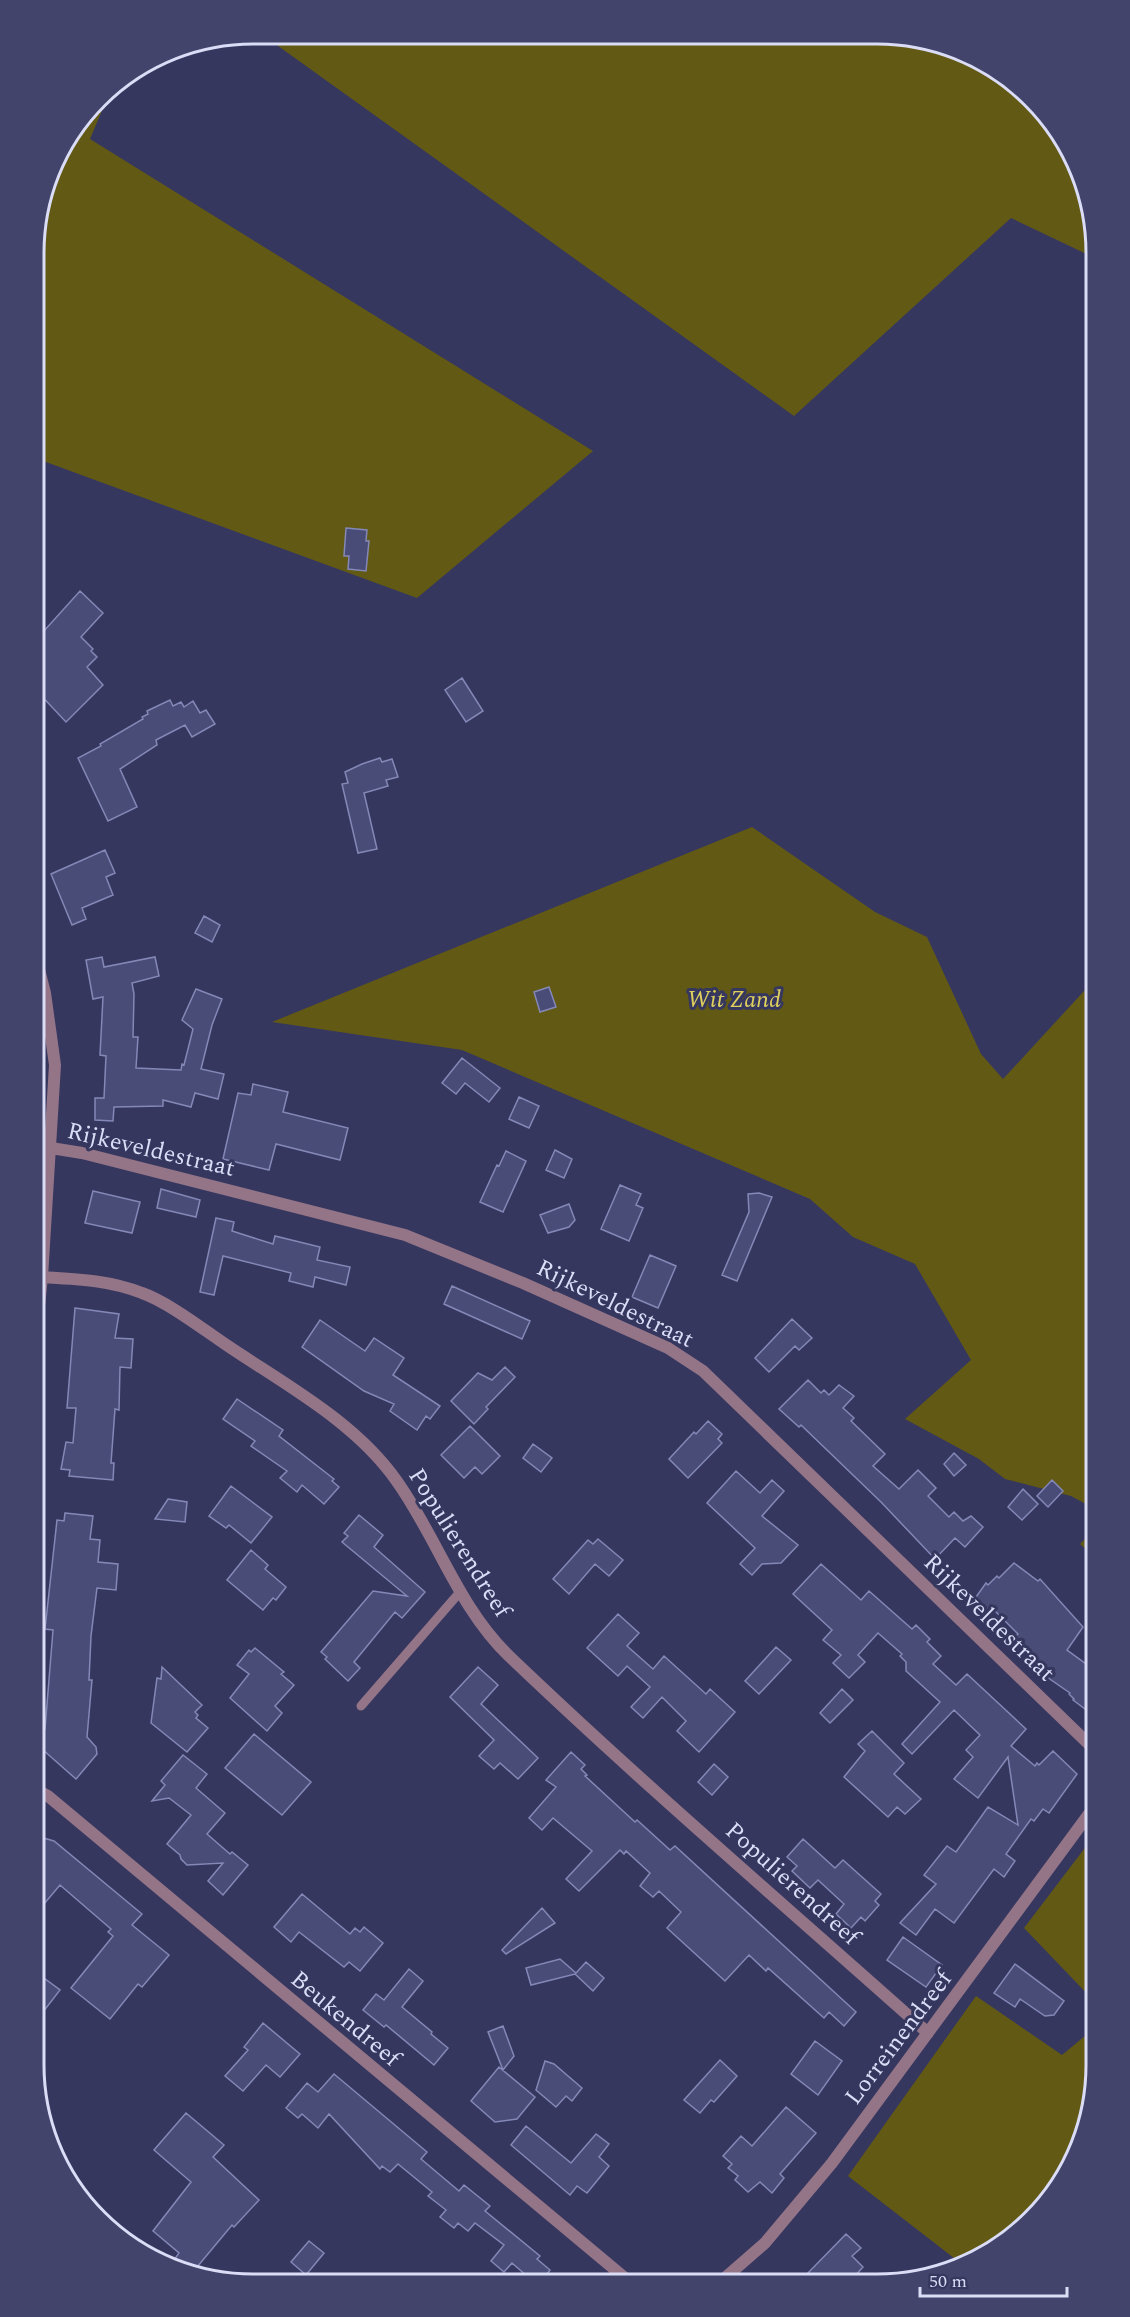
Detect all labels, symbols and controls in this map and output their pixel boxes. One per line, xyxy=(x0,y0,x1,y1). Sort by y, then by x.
park label: Wit Zand xyxy=(687,982,781,1018)
street label: Rijkeveldestraat xyxy=(64,1113,238,1187)
street label: Rijkeveldestraat xyxy=(530,1250,700,1358)
street label: Populierendreef xyxy=(399,1461,520,1626)
street label: Rijkeveldestraat xyxy=(915,1546,1063,1690)
street label: Populierendreef xyxy=(717,1814,869,1956)
street label: Beukendreef xyxy=(282,1962,409,2077)
street label: Lorreinendreef xyxy=(836,1962,963,2113)
scale bar xyxy=(920,2260,1067,2298)
text: 50 m xyxy=(929,2268,967,2295)

